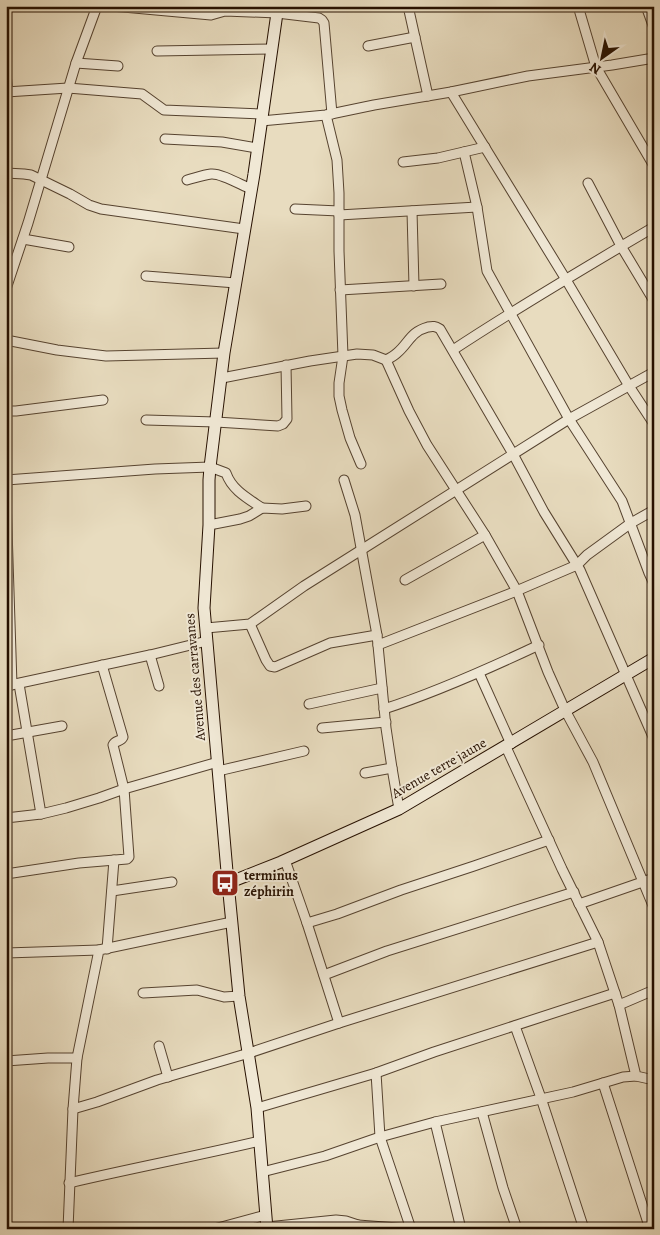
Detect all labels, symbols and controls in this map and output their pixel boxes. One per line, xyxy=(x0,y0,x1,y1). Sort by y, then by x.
north arrow xyxy=(578,32,628,82)
text: N xyxy=(586,58,605,79)
street label: Avenue des carravanes xyxy=(180,612,210,743)
street label: Avenue terre jaune xyxy=(387,733,490,803)
place label: terminus zéphirin xyxy=(244,866,298,901)
bus stop icon: terminus zéphirin xyxy=(210,868,240,898)

